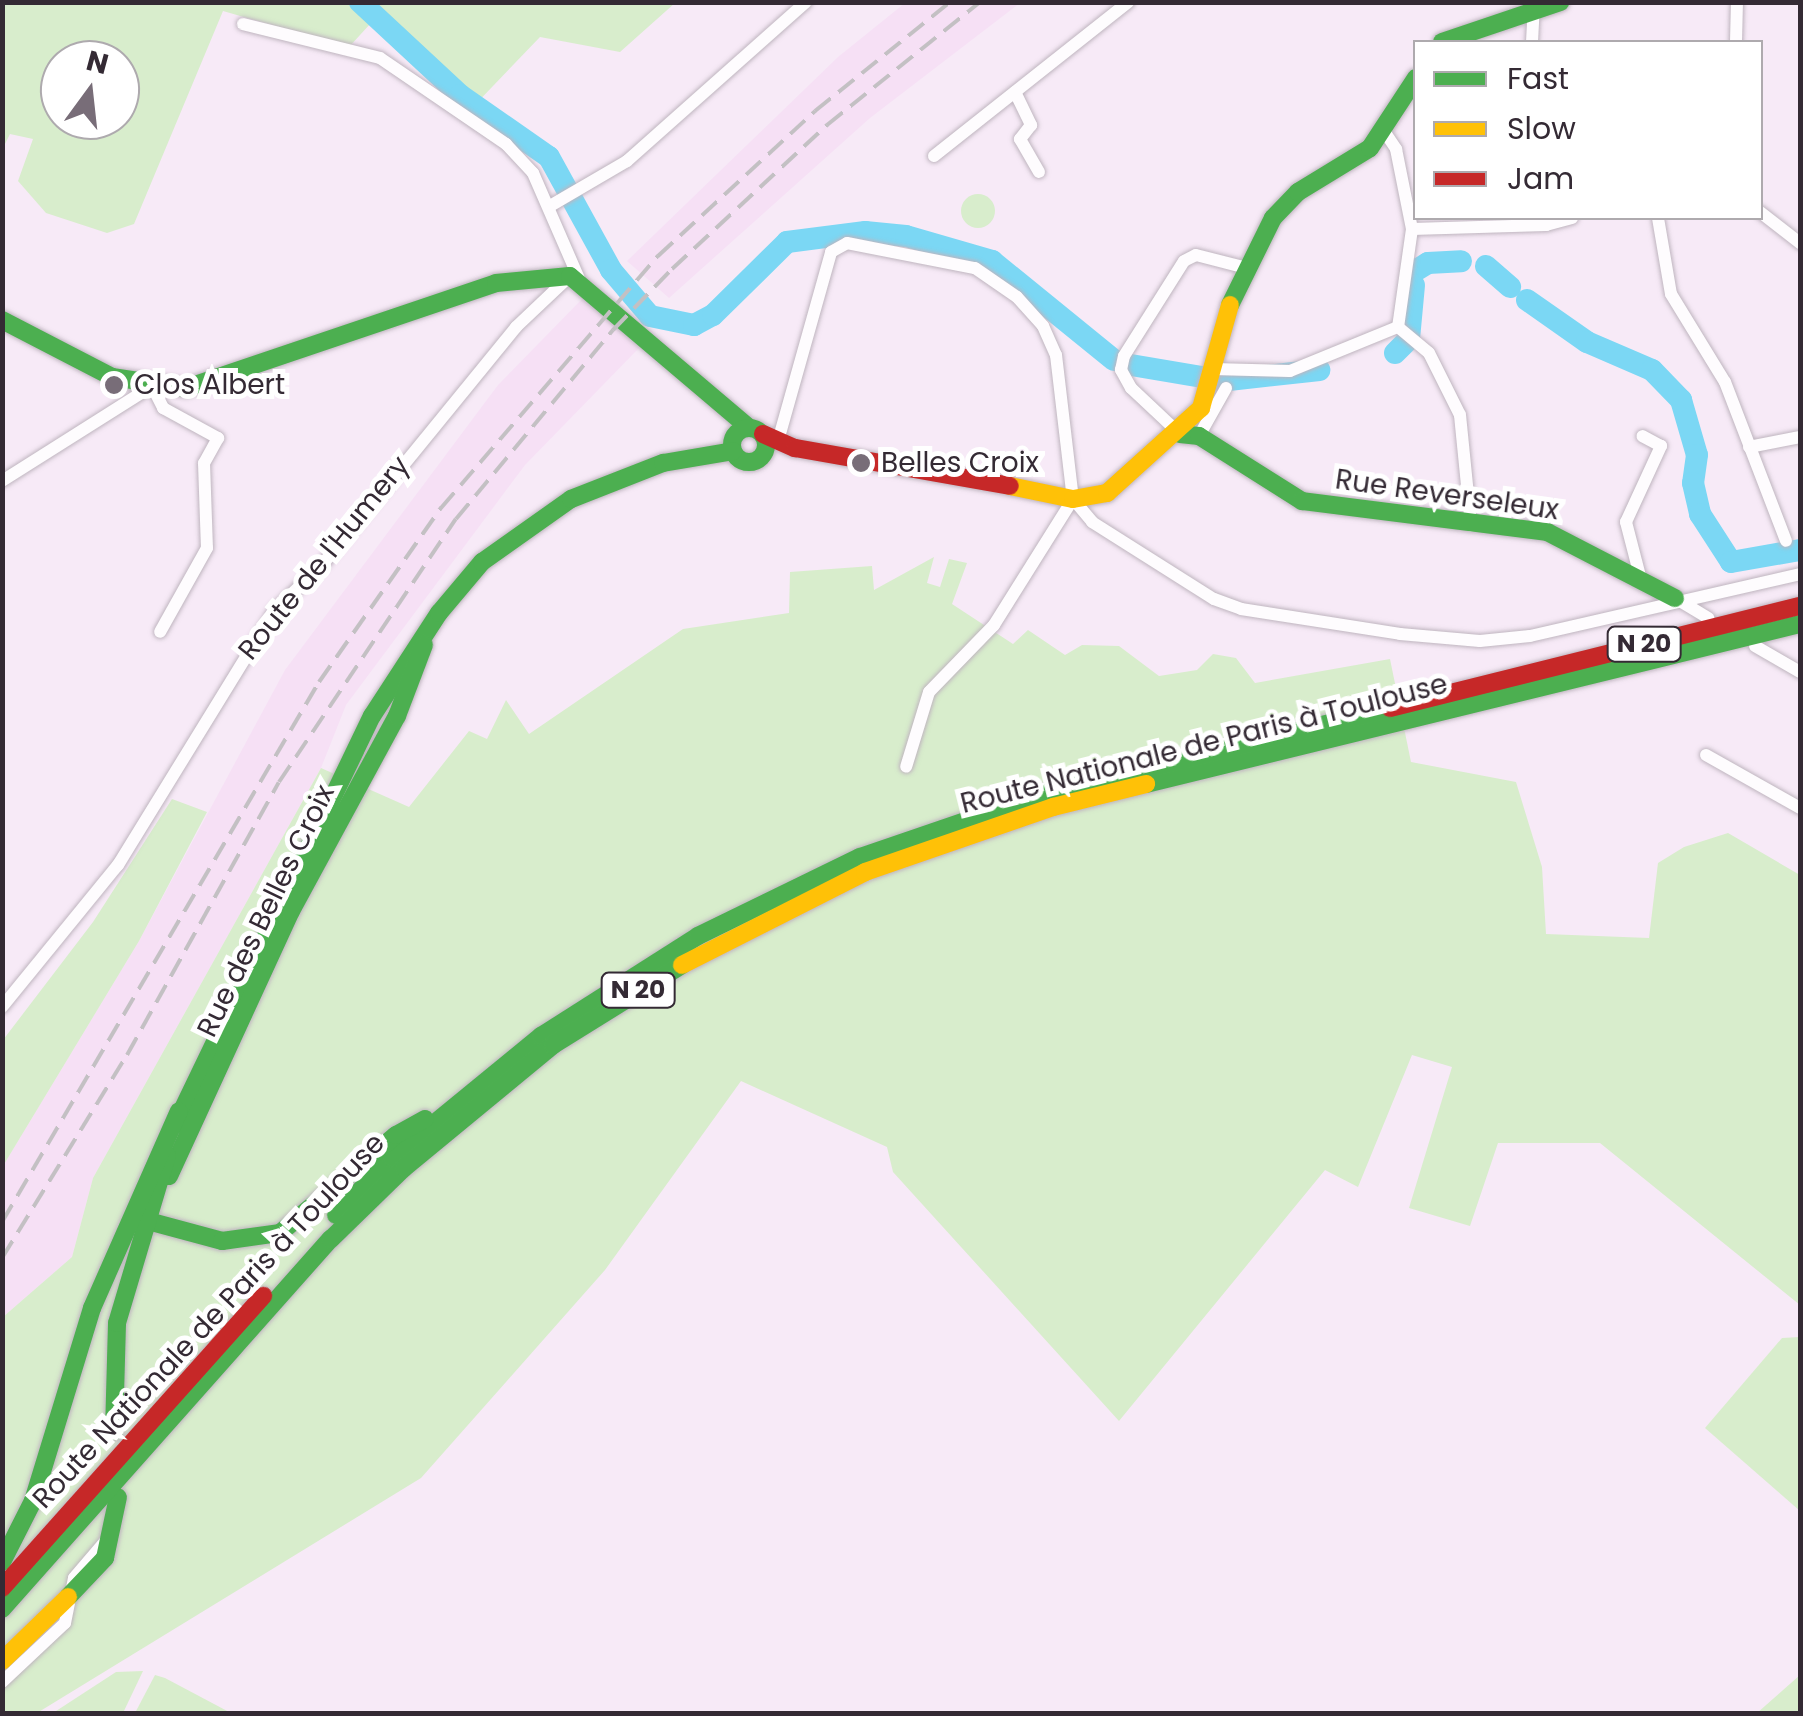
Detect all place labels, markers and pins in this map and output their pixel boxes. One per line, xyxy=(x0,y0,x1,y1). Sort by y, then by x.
place label: Clos Albert xyxy=(134,368,285,402)
marker: Clos Albert xyxy=(103,374,125,396)
place label: Belles Croix xyxy=(881,446,1039,480)
marker: Belles Croix xyxy=(850,452,872,474)

